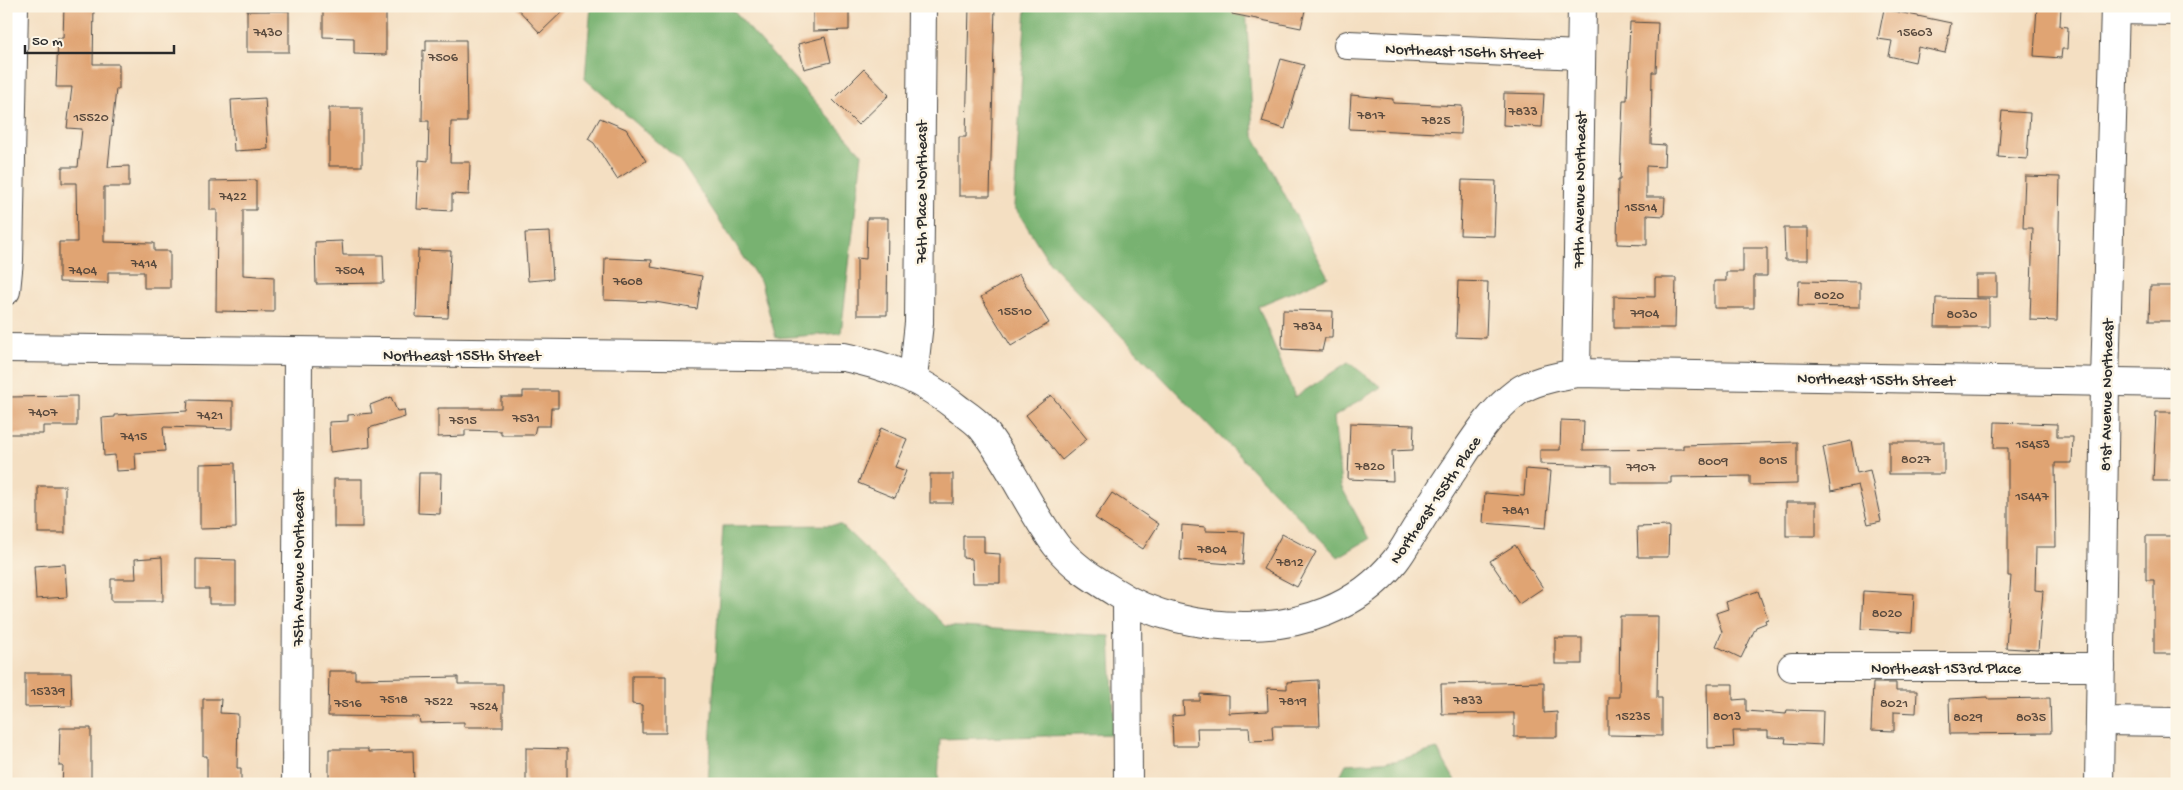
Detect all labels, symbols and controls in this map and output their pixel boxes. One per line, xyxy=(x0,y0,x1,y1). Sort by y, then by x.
scale bar xyxy=(25,22,174,54)
house number: 7430 xyxy=(252,25,283,42)
house number: 15603 xyxy=(1896,25,1933,42)
text: 50 m xyxy=(32,33,63,51)
street label: Northeast 156th Street xyxy=(1385,41,1544,66)
house number: 7506 xyxy=(427,50,459,67)
house number: 7833 xyxy=(1507,104,1538,121)
house number: 7817 xyxy=(1356,108,1386,125)
house number: 15520 xyxy=(72,110,109,127)
street label: 79th Avenue Northeast xyxy=(1571,110,1592,269)
house number: 7825 xyxy=(1420,113,1451,130)
street label: 76th Place Northeast xyxy=(914,119,933,265)
house number: 7422 xyxy=(218,189,247,206)
house number: 15514 xyxy=(1624,200,1658,217)
house number: 7414 xyxy=(130,256,157,273)
house number: 7404 xyxy=(68,263,98,280)
house number: 7504 xyxy=(334,263,365,280)
house number: 7608 xyxy=(612,274,643,291)
house number: 8020 xyxy=(1814,288,1844,305)
house number: 15510 xyxy=(997,304,1032,321)
house number: 7904 xyxy=(1630,306,1660,323)
house number: 8030 xyxy=(1947,307,1977,324)
street label: 81st Avenue Northeast xyxy=(2098,317,2119,471)
house number: 7834 xyxy=(1293,319,1323,336)
street label: Northeast 155th Street xyxy=(383,348,542,367)
street label: Northeast 155th Street xyxy=(1797,371,1956,392)
house number: 7407 xyxy=(27,405,58,422)
house number: 7421 xyxy=(196,408,223,425)
house number: 7531 xyxy=(511,411,540,428)
house number: 7515 xyxy=(448,413,477,430)
house number: 7415 xyxy=(120,429,147,446)
street label: Northeast 155th Place xyxy=(1387,433,1487,568)
house number: 15453 xyxy=(2015,437,2050,454)
house number: 8027 xyxy=(1901,452,1932,469)
house number: 8015 xyxy=(1759,453,1787,470)
house number: 8009 xyxy=(1698,454,1728,471)
house number: 7820 xyxy=(1354,459,1385,476)
house number: 7907 xyxy=(1625,460,1656,477)
street label: 75th Avenue Northeast xyxy=(291,488,310,647)
house number: 15447 xyxy=(2014,489,2049,506)
house number: 7841 xyxy=(1501,503,1530,520)
house number: 7804 xyxy=(1196,542,1227,559)
house number: 7812 xyxy=(1275,555,1304,572)
house number: 8020 xyxy=(1872,606,1902,623)
street label: Northeast 153rd Place xyxy=(1871,661,2022,680)
house number: 15339 xyxy=(30,684,65,701)
house number: 7518 xyxy=(379,692,408,709)
house number: 7833 xyxy=(1452,693,1483,710)
house number: 7522 xyxy=(424,694,453,711)
house number: 7819 xyxy=(1278,694,1307,711)
house number: 7516 xyxy=(333,696,363,713)
house number: 8021 xyxy=(1880,696,1908,713)
house number: 7524 xyxy=(469,699,498,716)
house number: 15235 xyxy=(1615,709,1650,726)
house number: 8013 xyxy=(1713,709,1741,726)
house number: 8029 xyxy=(1953,710,1983,727)
house number: 8035 xyxy=(2016,710,2046,727)

